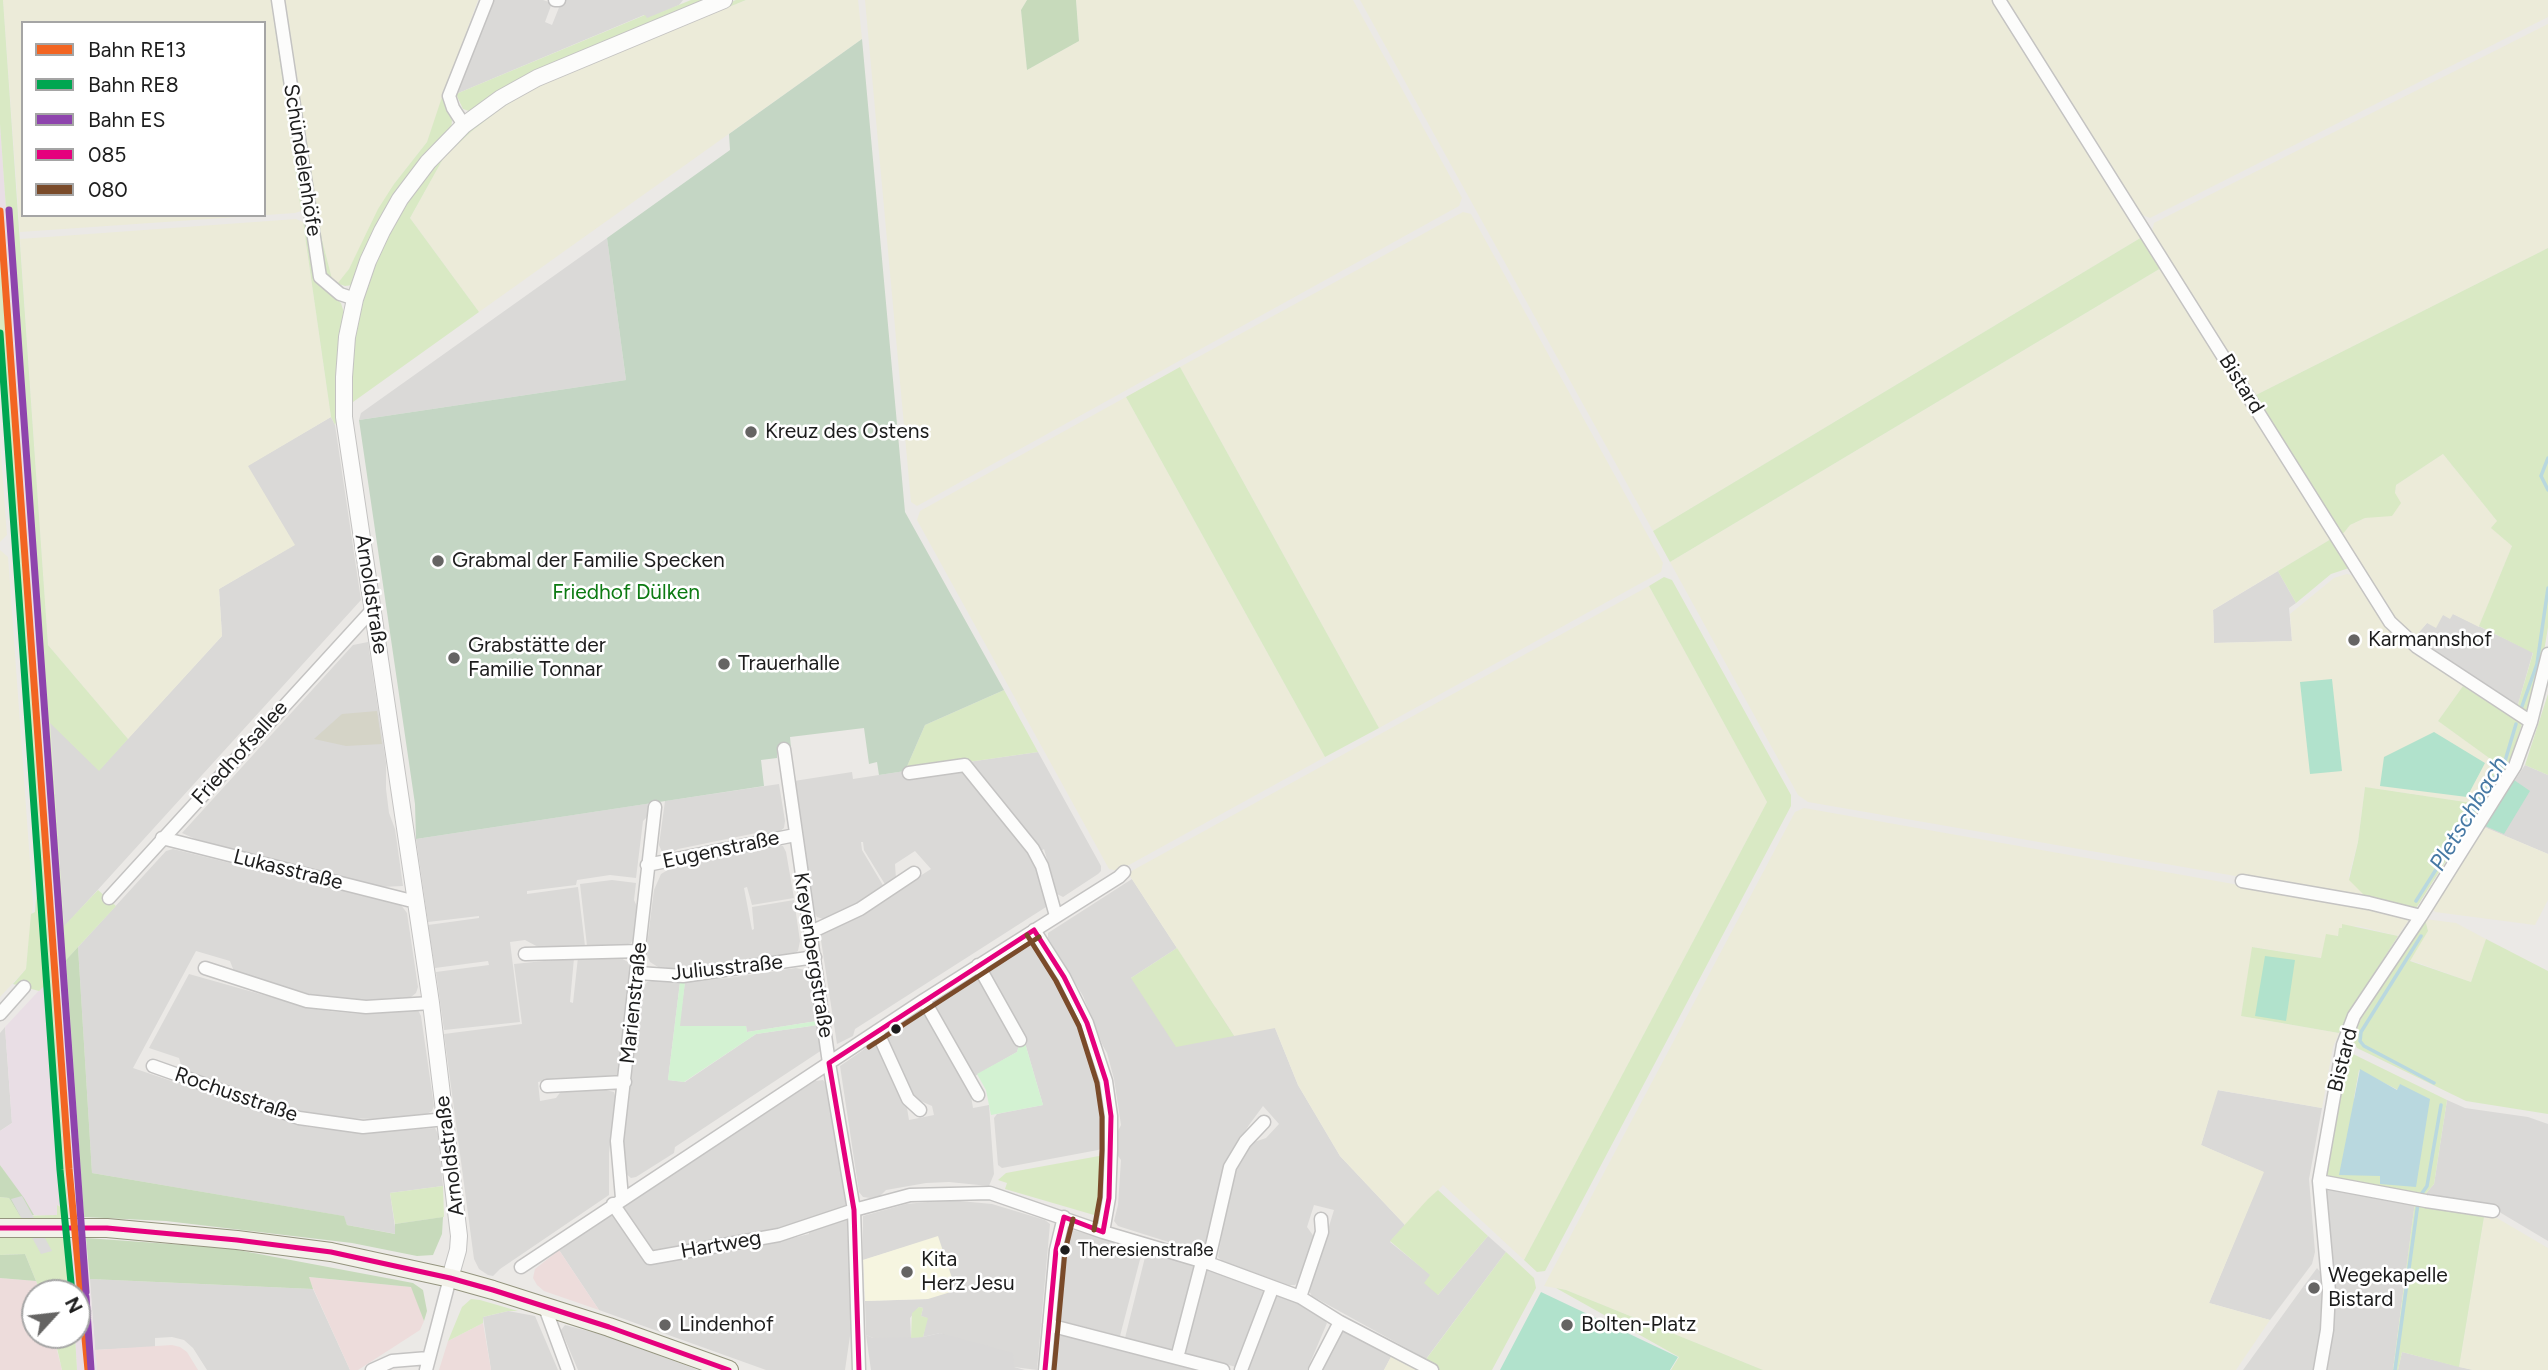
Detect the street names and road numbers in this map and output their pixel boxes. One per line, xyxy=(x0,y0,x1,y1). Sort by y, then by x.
street label: Schündelenhöfe xyxy=(278,82,326,238)
street label: Bistard xyxy=(2213,350,2269,418)
street label: Arnoldstraße xyxy=(349,532,393,656)
street label: Friedhofsallee xyxy=(187,696,293,810)
street label: Eugenstraße xyxy=(660,825,782,875)
street label: Lukasstraße xyxy=(231,844,345,896)
street label: Kreyenbergstraße xyxy=(787,871,839,1039)
street label: Marienstraße xyxy=(615,941,653,1065)
street label: Juliusstraße xyxy=(670,950,784,986)
street label: Bistard xyxy=(2323,1025,2363,1095)
street label: Rochusstraße xyxy=(171,1062,301,1128)
street label: Arnoldstraße xyxy=(430,1094,470,1218)
street label: Hartweg xyxy=(679,1226,763,1264)

